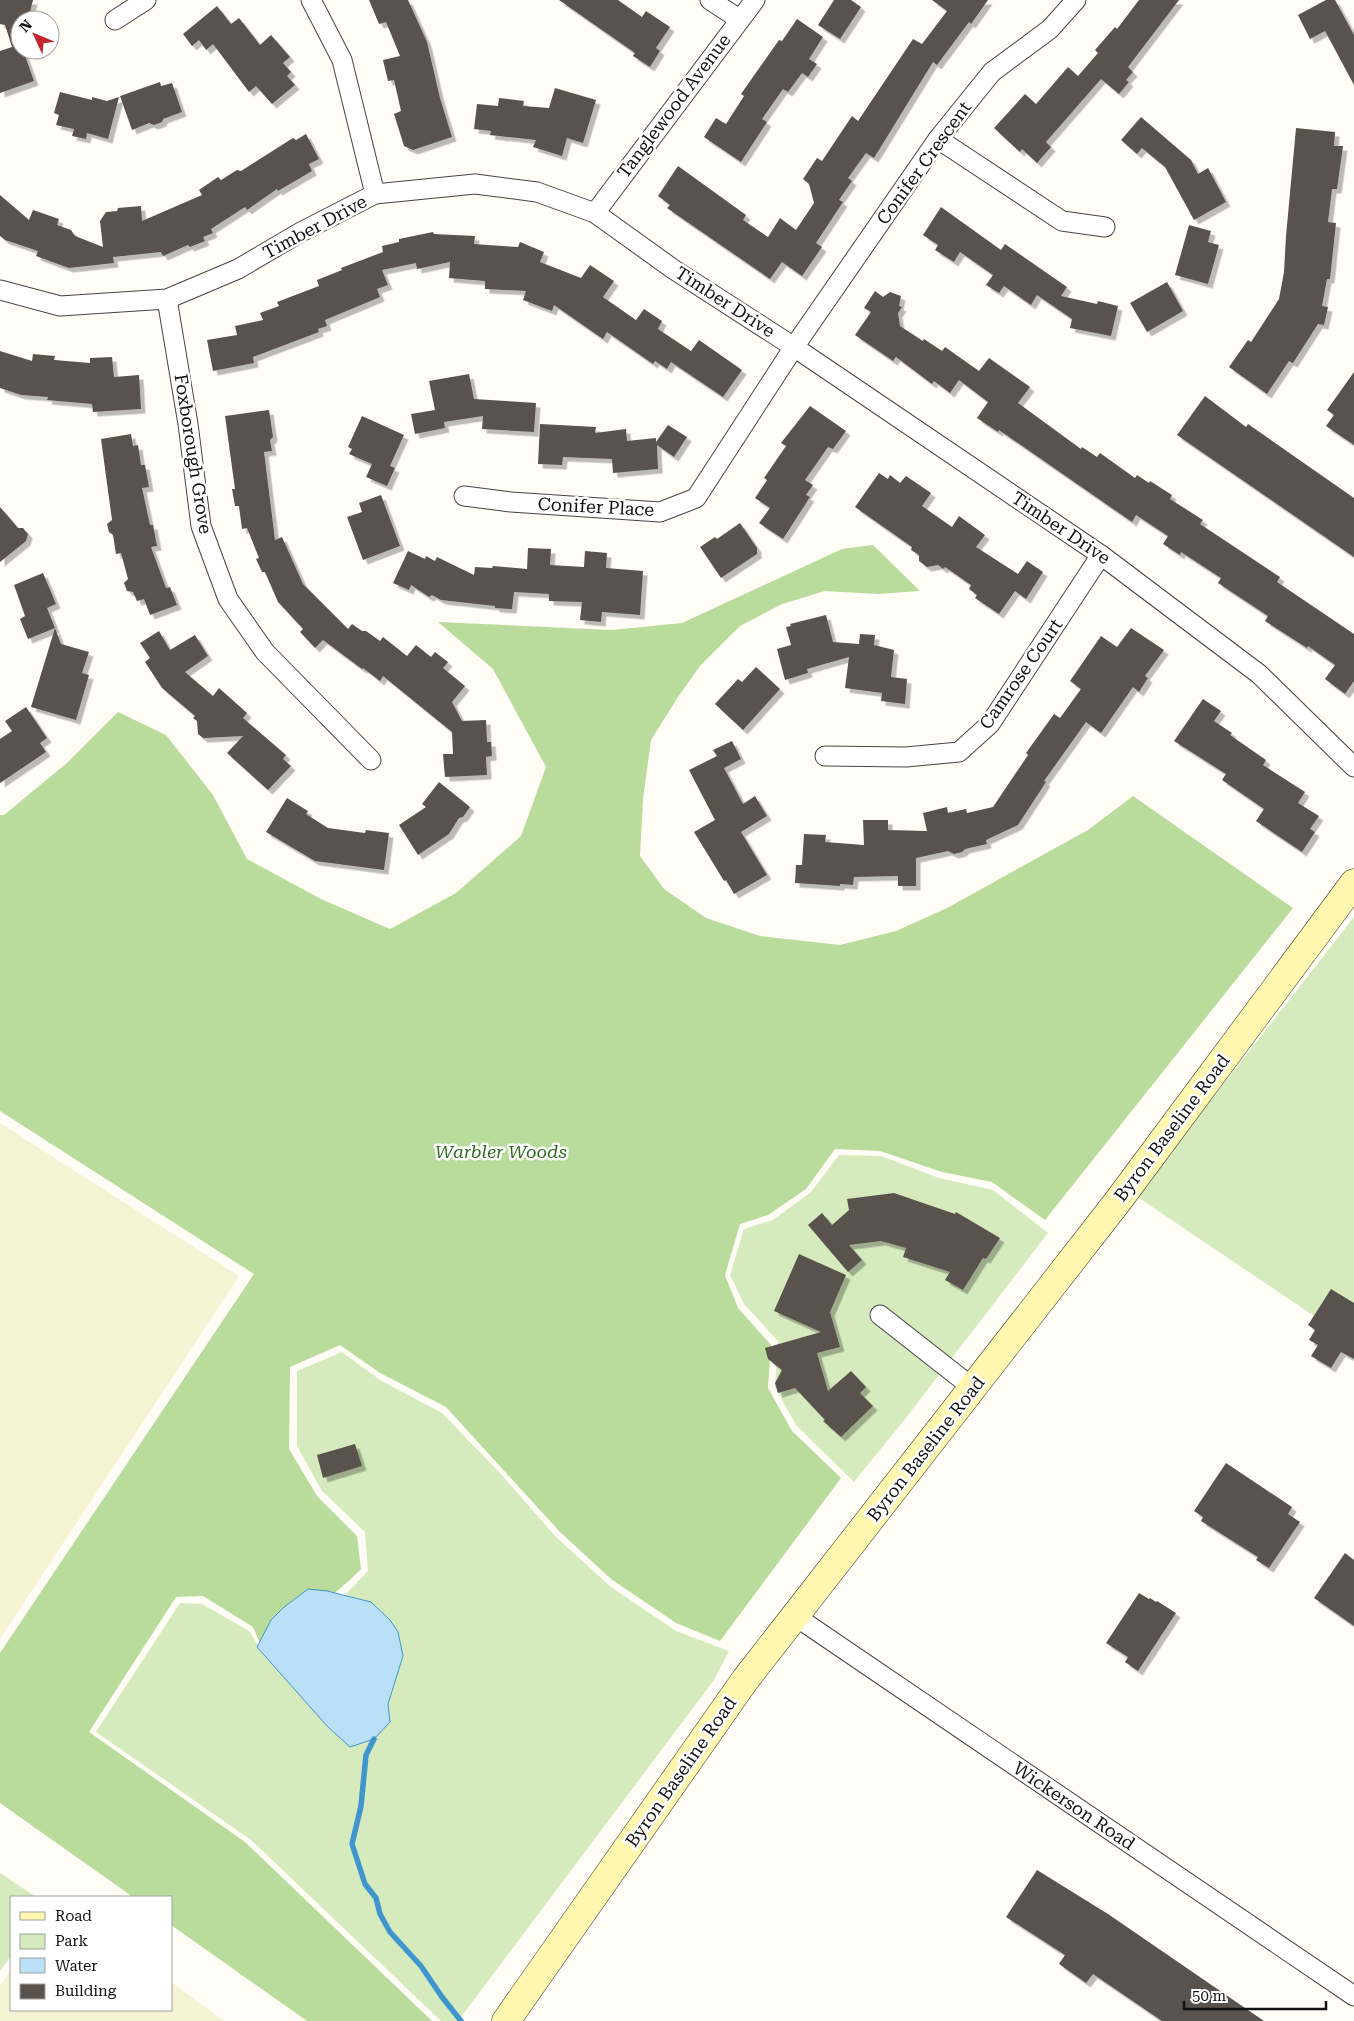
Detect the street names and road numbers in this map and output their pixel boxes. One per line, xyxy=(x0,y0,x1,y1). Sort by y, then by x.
street label: Tanglewood Avenue xyxy=(613,29,735,182)
street label: Conifer Crescent xyxy=(872,97,975,228)
street label: Timber Drive xyxy=(259,190,370,263)
street label: Timber Drive xyxy=(672,262,779,342)
street label: Foxborough Grove xyxy=(170,372,217,536)
street label: Timber Drive xyxy=(1008,487,1115,568)
street label: Conifer Place xyxy=(537,493,655,520)
street label: Camrose Court xyxy=(975,614,1067,733)
street label: Byron Baseline Road xyxy=(1110,1050,1234,1205)
street label: Byron Baseline Road xyxy=(862,1372,989,1525)
street label: Byron Baseline Road xyxy=(621,1692,741,1851)
street label: Wickerson Road xyxy=(1010,1757,1139,1854)

